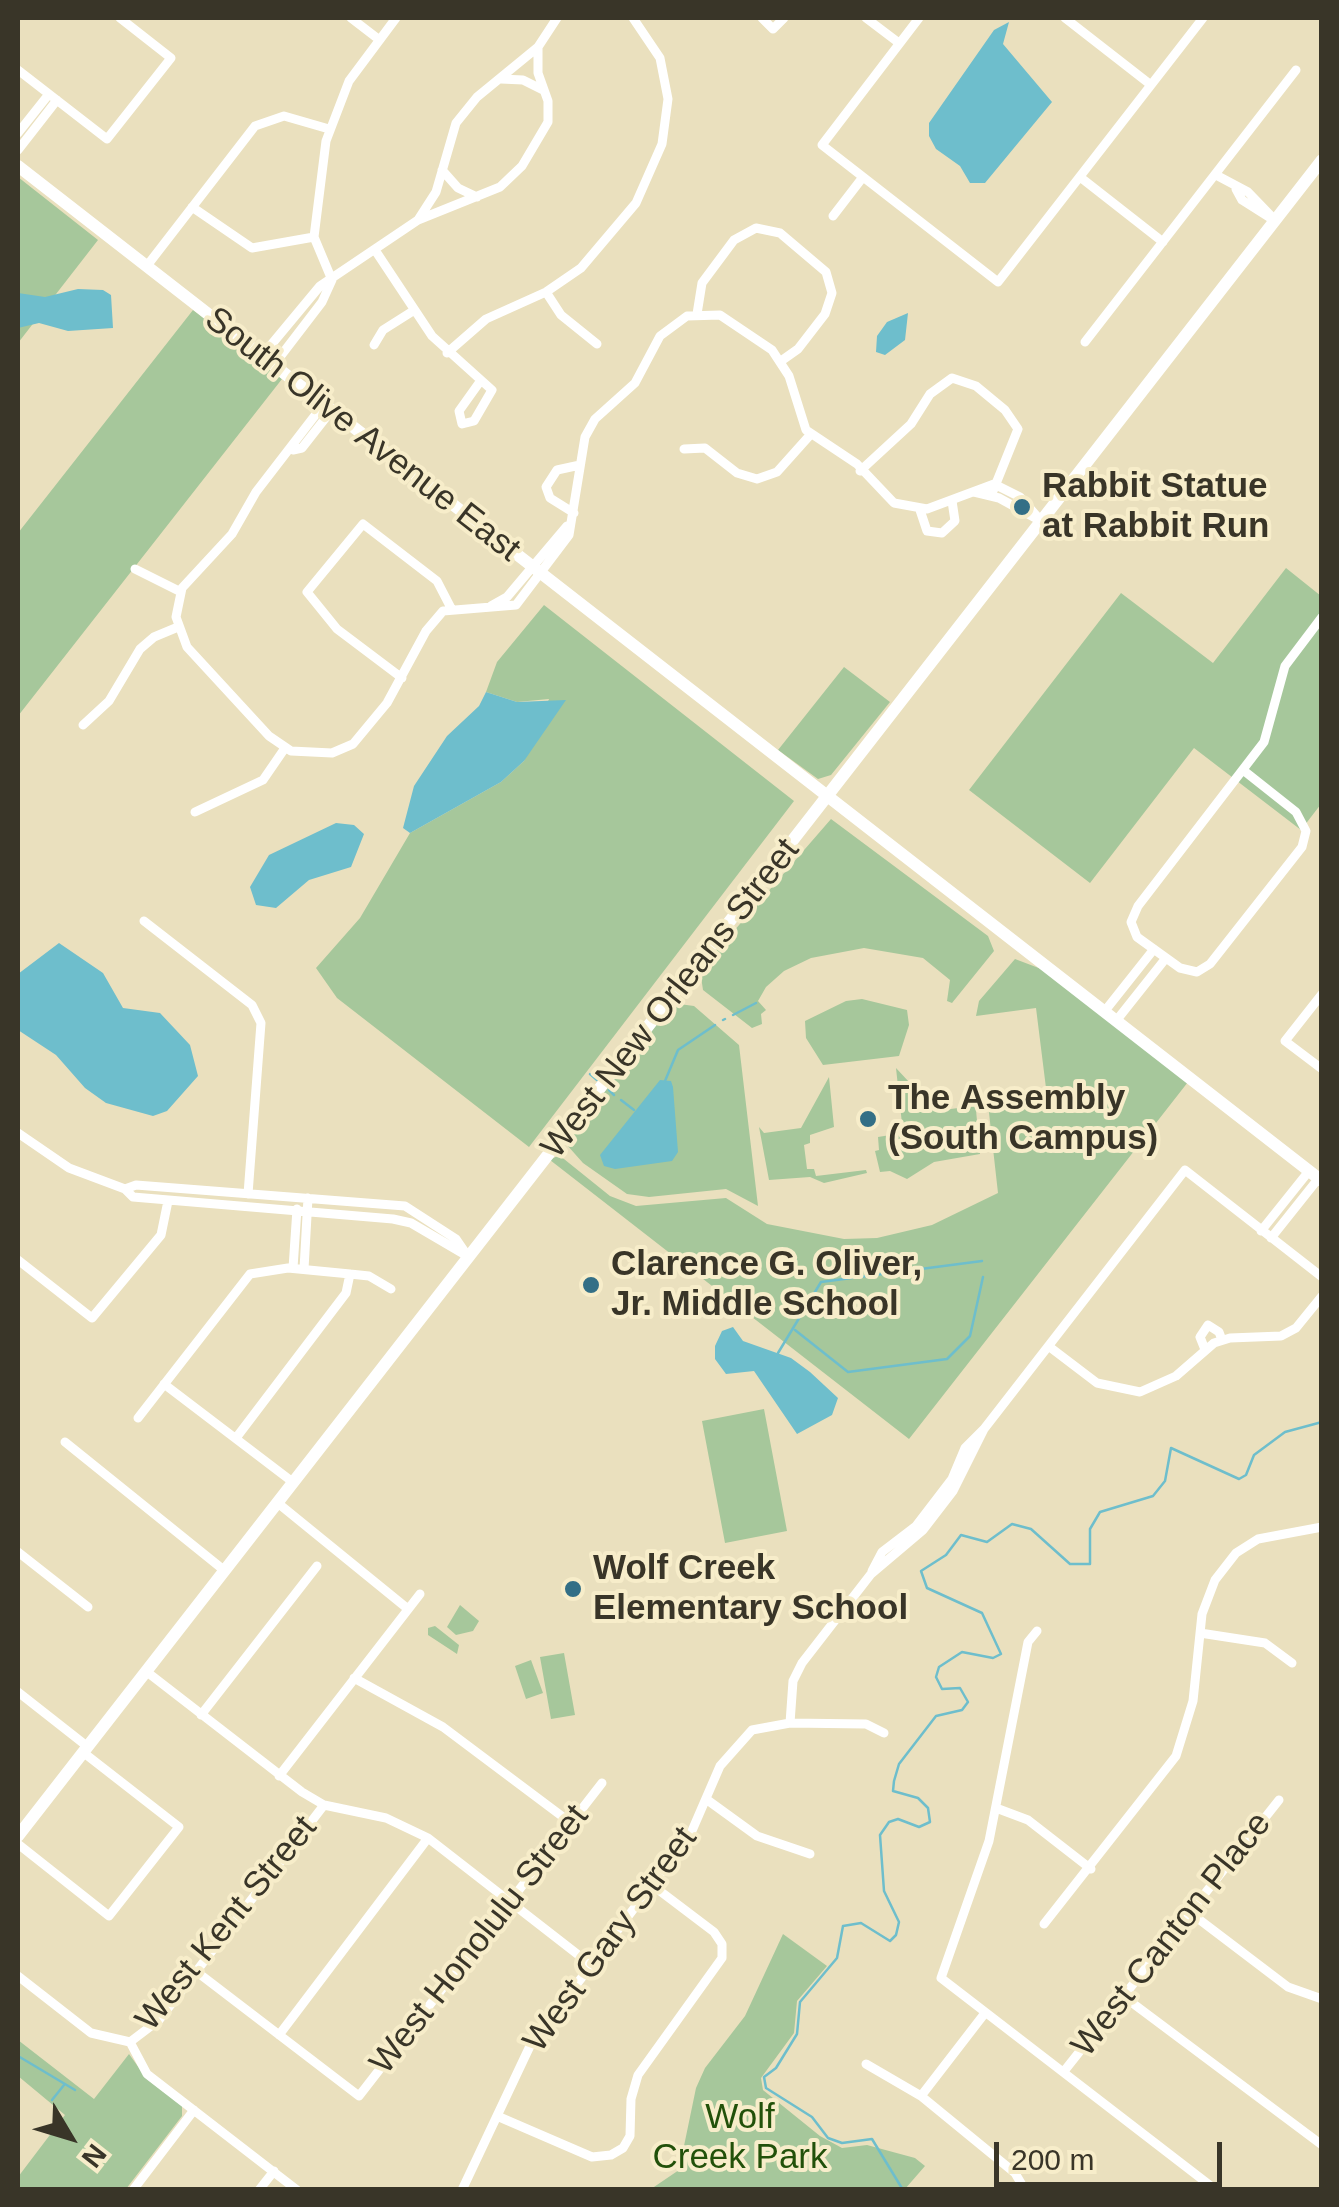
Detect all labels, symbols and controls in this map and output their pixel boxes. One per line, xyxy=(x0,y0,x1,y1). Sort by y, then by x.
street label: South Olive Avenue East xyxy=(196,299,528,571)
place label: Rabbit Statue at Rabbit Run xyxy=(1042,466,1269,548)
marker: Rabbit Statue at Rabbit Run xyxy=(1011,496,1033,518)
street label: West New Orleans Street xyxy=(533,831,809,1167)
place label: The Assembly (South Campus) xyxy=(888,1078,1158,1160)
marker: The Assembly (South Campus) xyxy=(857,1108,879,1130)
place label: Clarence G. Oliver, Jr. Middle School xyxy=(611,1244,922,1326)
marker: Clarence G. Oliver, Jr. Middle School xyxy=(580,1274,602,1296)
place label: Wolf Creek Elementary School xyxy=(593,1548,908,1630)
marker: Wolf Creek Elementary School xyxy=(562,1578,584,1600)
street label: West Honolulu Street xyxy=(362,1797,598,2083)
street label: West Canton Place xyxy=(1063,1804,1281,2066)
street label: West Kent Street xyxy=(128,1808,326,2040)
street label: West Gary Street xyxy=(515,1819,707,2061)
north arrow xyxy=(20,2087,120,2187)
park label: Wolf Creek Park xyxy=(652,2097,828,2179)
scale bar xyxy=(999,2122,1226,2184)
text: N xyxy=(76,2138,112,2173)
text: 200 m xyxy=(1011,2143,1094,2176)

